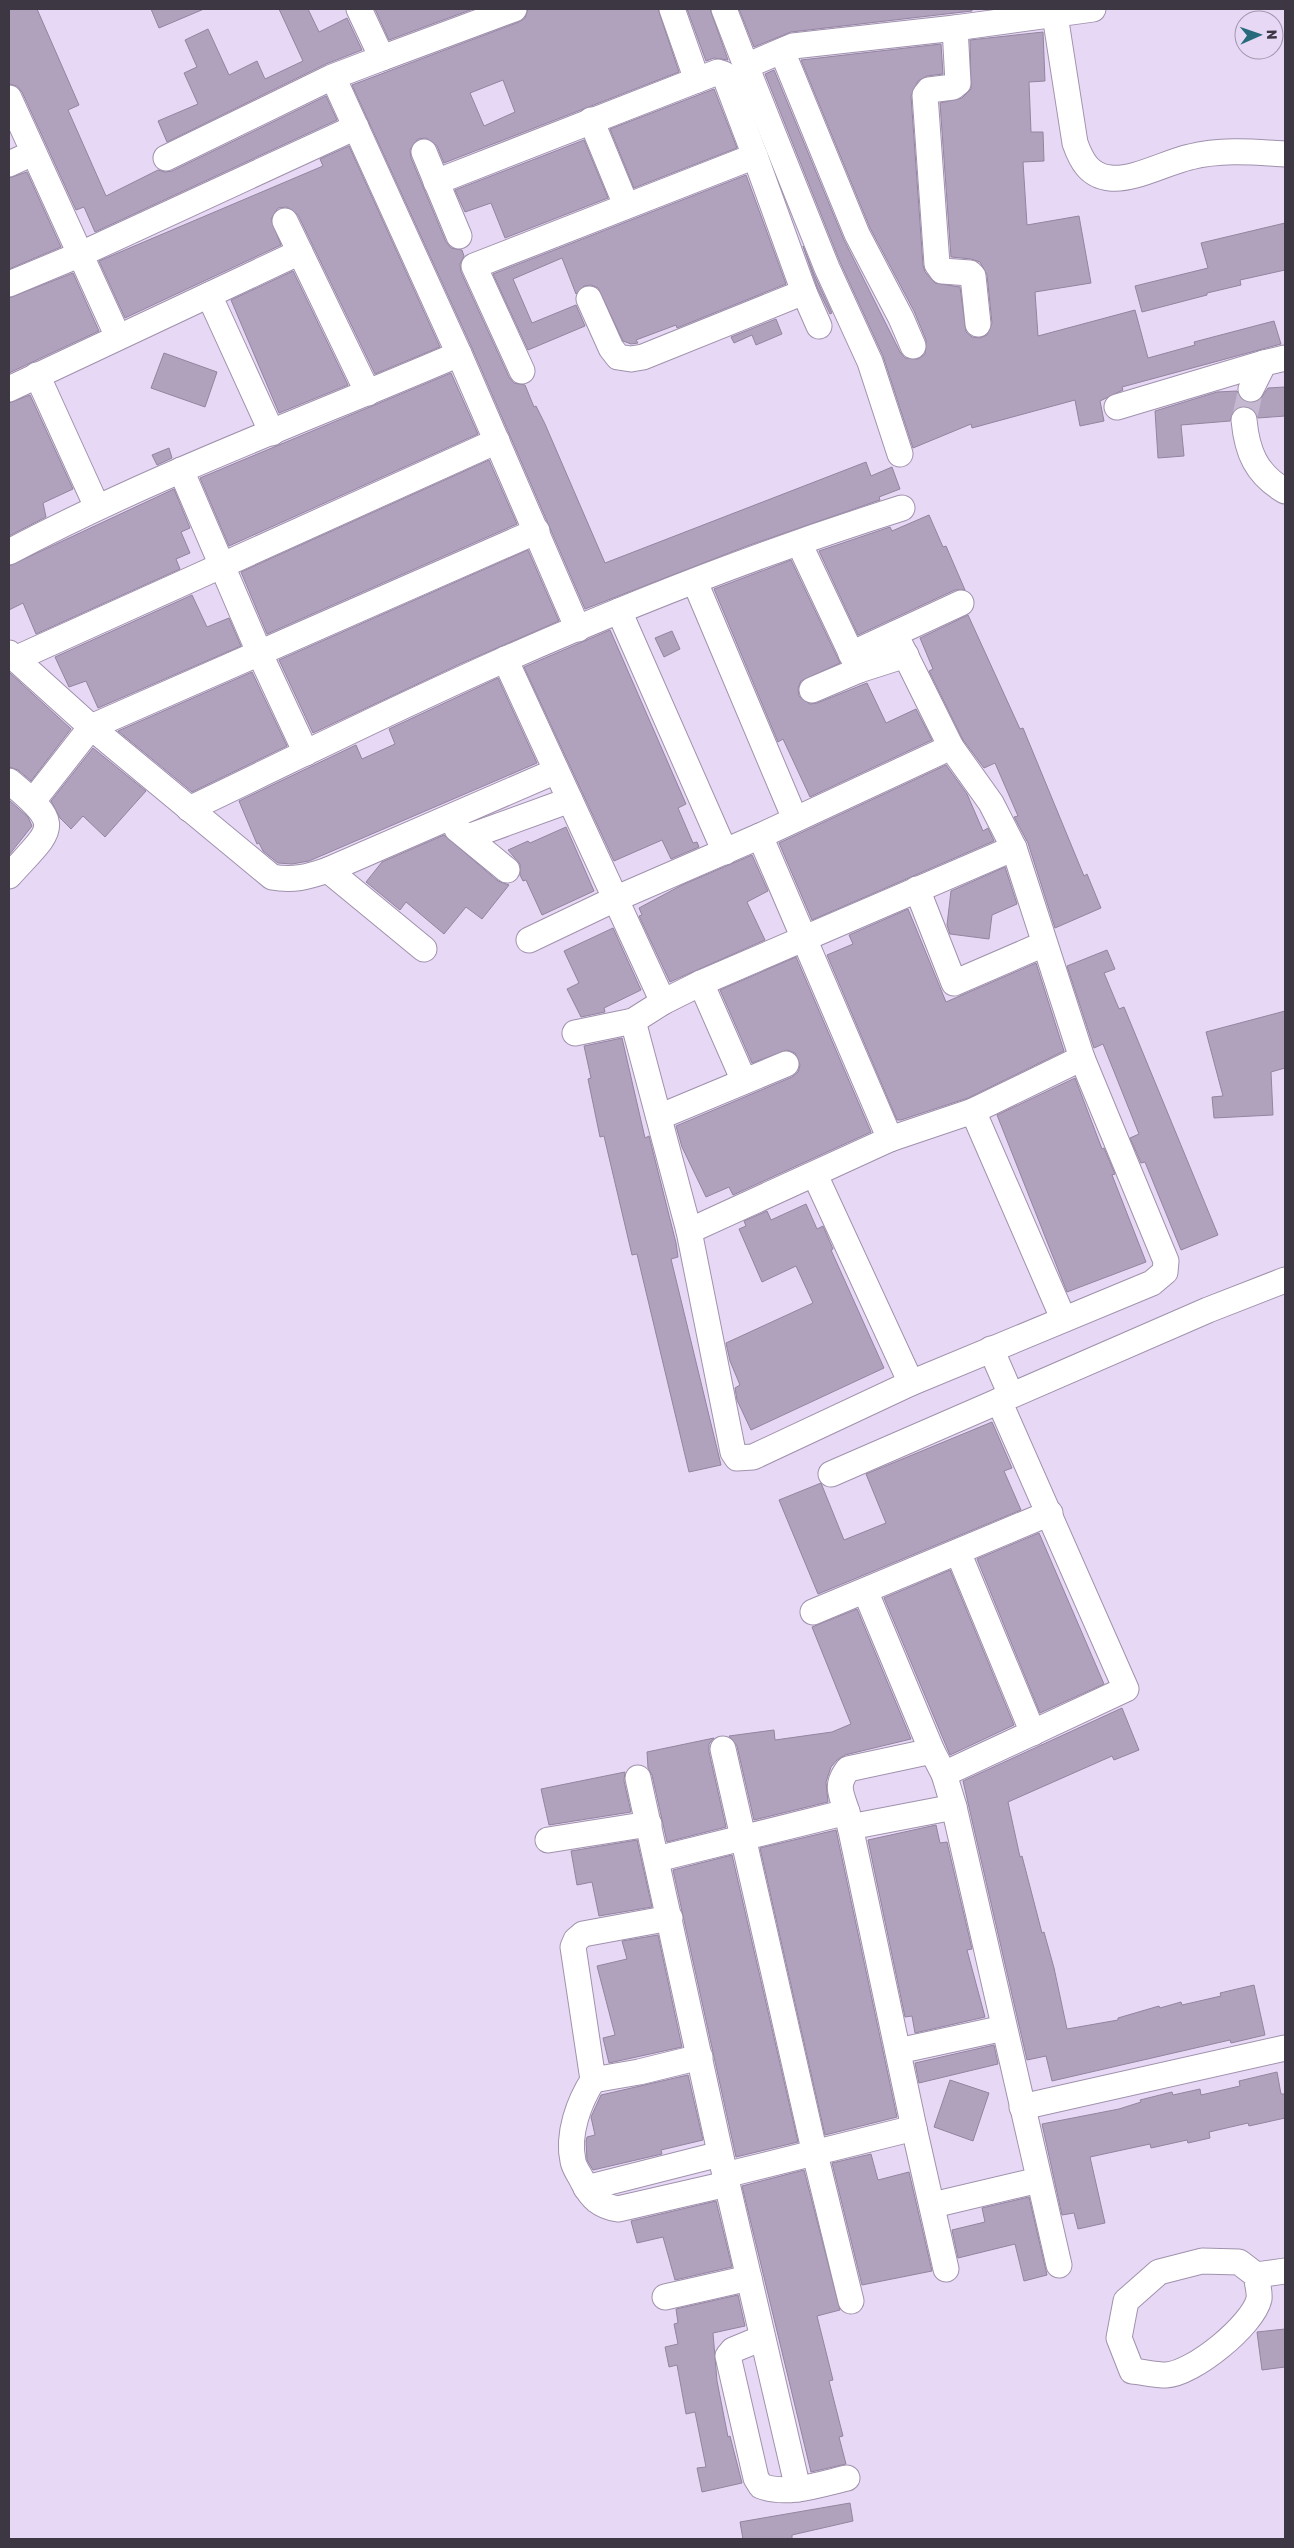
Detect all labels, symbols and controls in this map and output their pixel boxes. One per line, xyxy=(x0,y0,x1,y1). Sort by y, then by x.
north arrow xyxy=(1234,10,1284,60)
text: N xyxy=(1263,29,1280,40)

